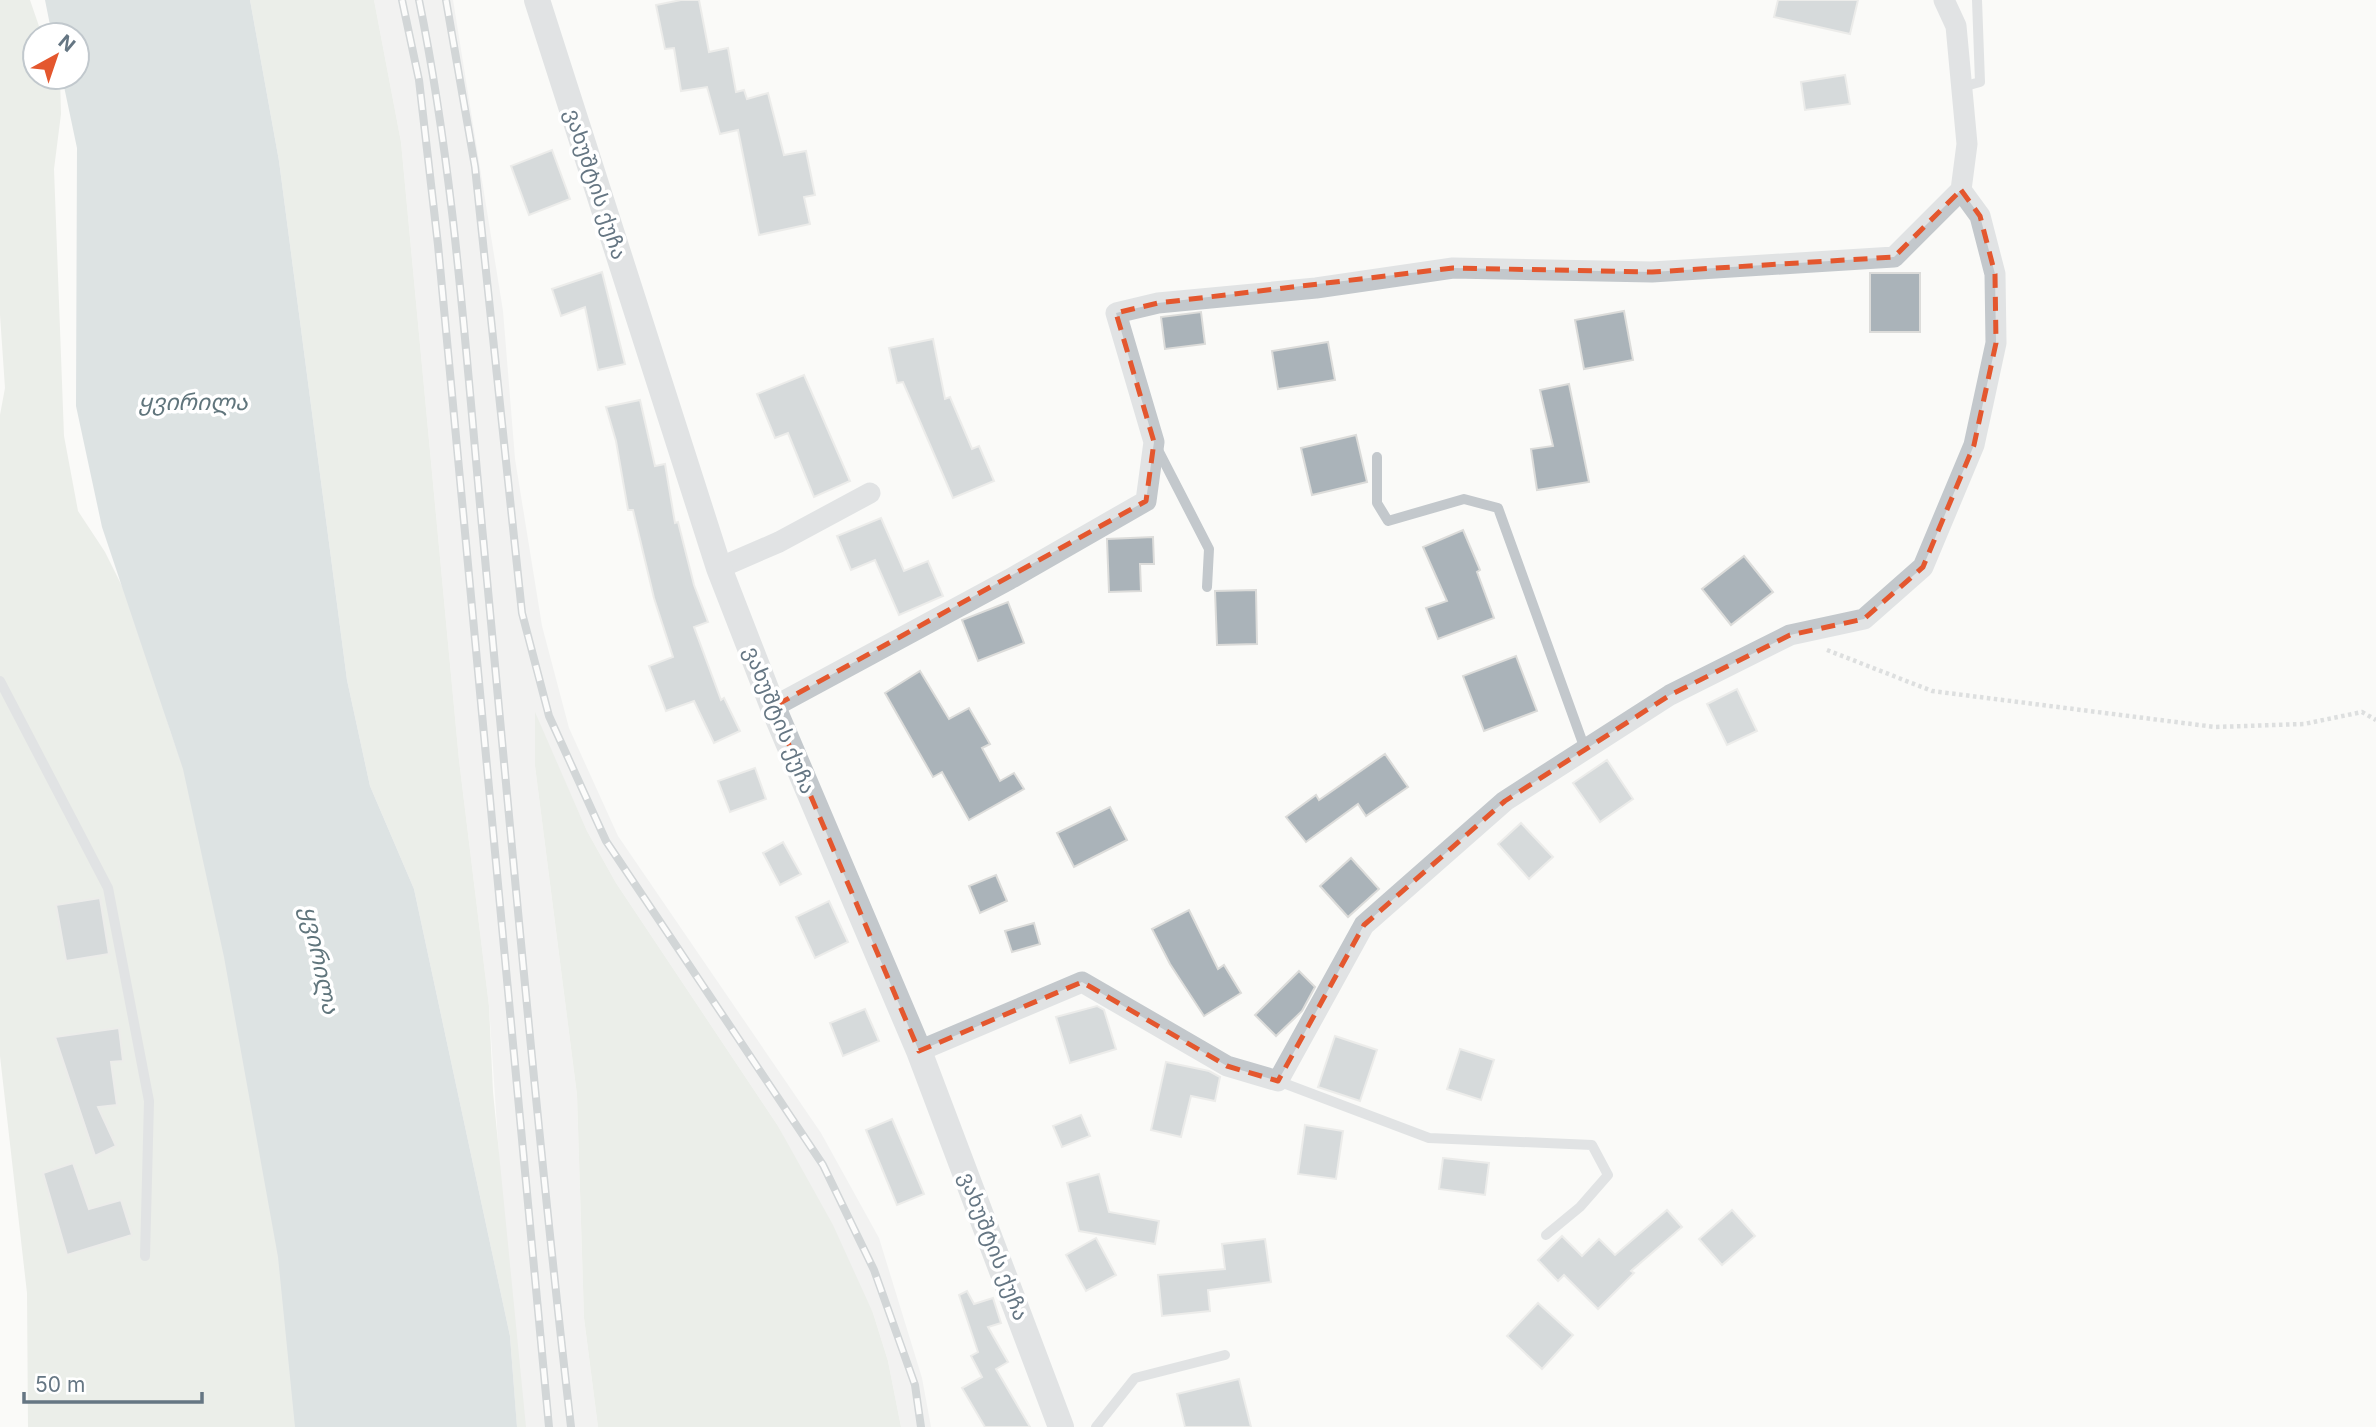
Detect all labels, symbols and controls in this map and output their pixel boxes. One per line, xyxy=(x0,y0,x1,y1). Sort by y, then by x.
north arrow xyxy=(21,21,91,91)
text: N xyxy=(54,30,80,57)
street label: ვახუშტის ქუჩა xyxy=(560,106,632,262)
water label: ყვირილა xyxy=(138,388,248,416)
street label: ვახუშტის ქუჩა xyxy=(739,643,821,797)
water label: ყვირილა xyxy=(295,904,345,1017)
street label: ვახუშტის ქუჩა xyxy=(954,1168,1034,1324)
scale bar xyxy=(24,1360,203,1404)
text: 50 m xyxy=(35,1372,85,1397)

